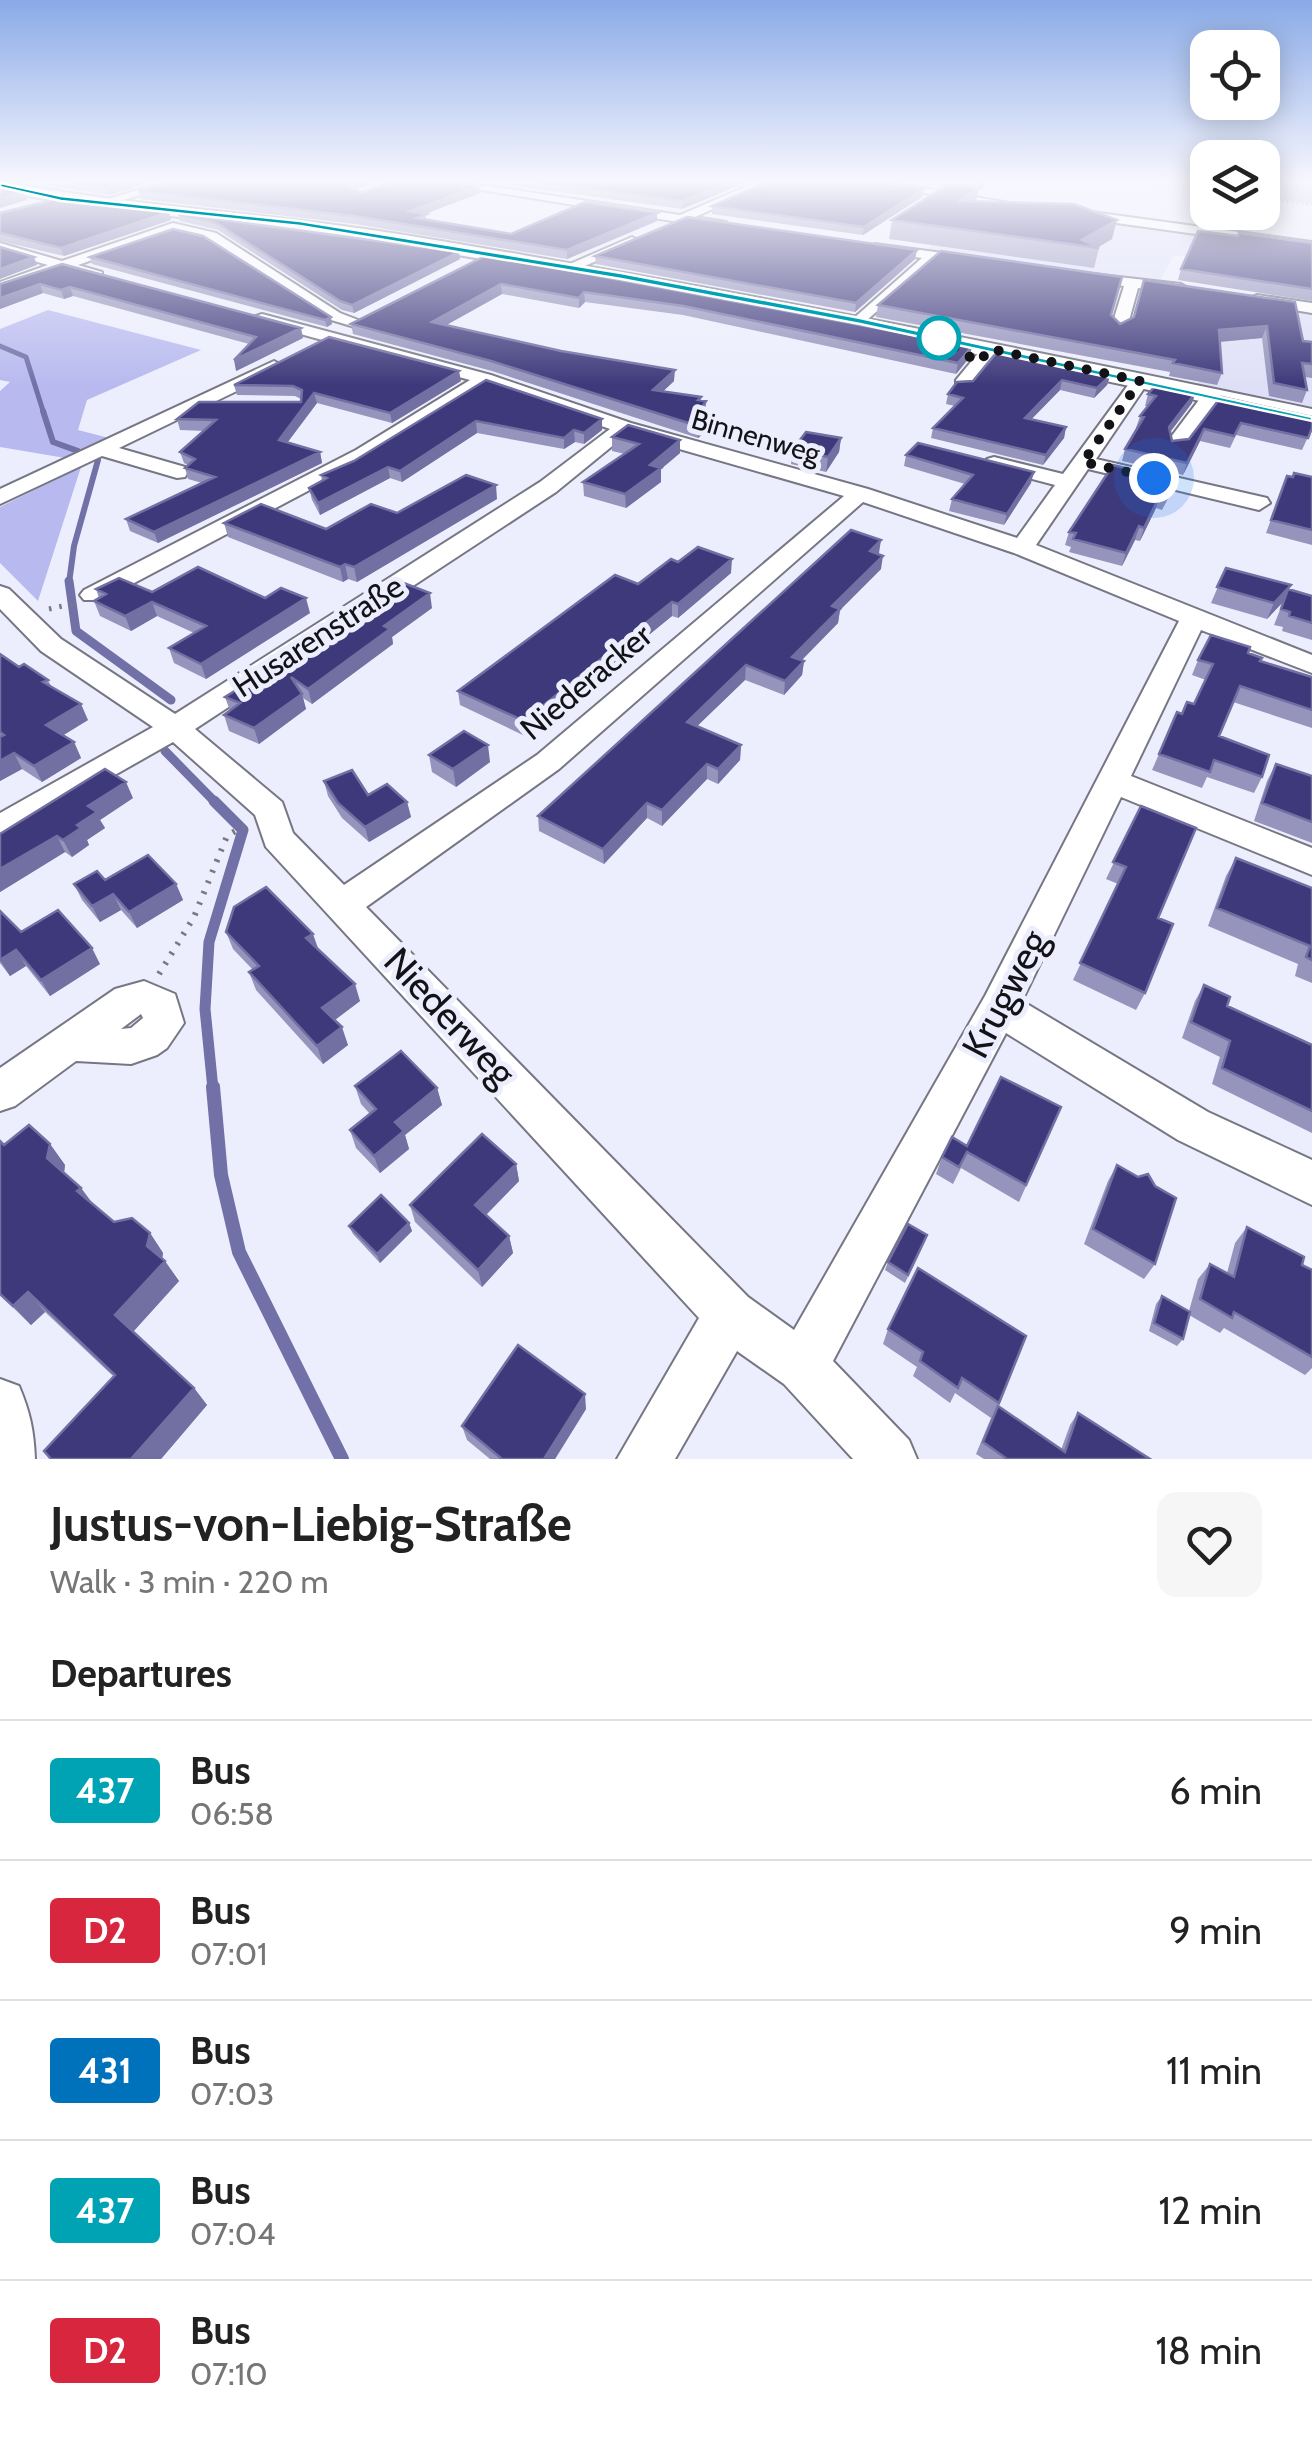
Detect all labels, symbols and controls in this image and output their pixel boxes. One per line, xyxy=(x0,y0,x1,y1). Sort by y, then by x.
map controls xyxy=(1190,30,1280,230)
button: locate xyxy=(1190,30,1280,120)
button: layers xyxy=(1190,140,1280,230)
unlabelled marker xyxy=(918,317,960,359)
street label: Binnenweg xyxy=(688,401,825,471)
your location xyxy=(1129,453,1179,503)
street label: Husarenstraße xyxy=(225,566,410,705)
street label: Niederacker xyxy=(512,615,660,748)
street label: Krugweg xyxy=(951,921,1058,1066)
street label: Niederweg xyxy=(374,938,527,1096)
button: heart xyxy=(1157,1492,1262,1597)
text: Justus-von-Liebig-Straße xyxy=(50,1495,572,1553)
text: Walk · 3 min · 220 m xyxy=(50,1562,329,1601)
text: Departures xyxy=(50,1650,232,1697)
text: Bus xyxy=(190,1747,251,1794)
text: 6 min xyxy=(1169,1767,1262,1814)
text: 437 xyxy=(76,1769,134,1812)
text: 06:58 xyxy=(190,1794,274,1833)
text: Bus xyxy=(190,1887,251,1934)
text: 9 min xyxy=(1169,1907,1262,1954)
text: D2 xyxy=(83,1909,127,1952)
text: 07:01 xyxy=(190,1934,268,1973)
text: Bus xyxy=(190,2027,251,2074)
text: 11 min xyxy=(1166,2047,1262,2094)
text: 431 xyxy=(78,2049,132,2092)
text: 07:03 xyxy=(190,2074,274,2113)
text: Bus xyxy=(190,2167,251,2214)
text: 12 min xyxy=(1159,2187,1262,2234)
text: 437 xyxy=(76,2189,134,2232)
text: 07:04 xyxy=(190,2214,276,2253)
text: Bus xyxy=(190,2307,251,2354)
text: 18 min xyxy=(1155,2327,1262,2374)
text: D2 xyxy=(83,2329,127,2372)
text: 07:10 xyxy=(190,2354,268,2393)

